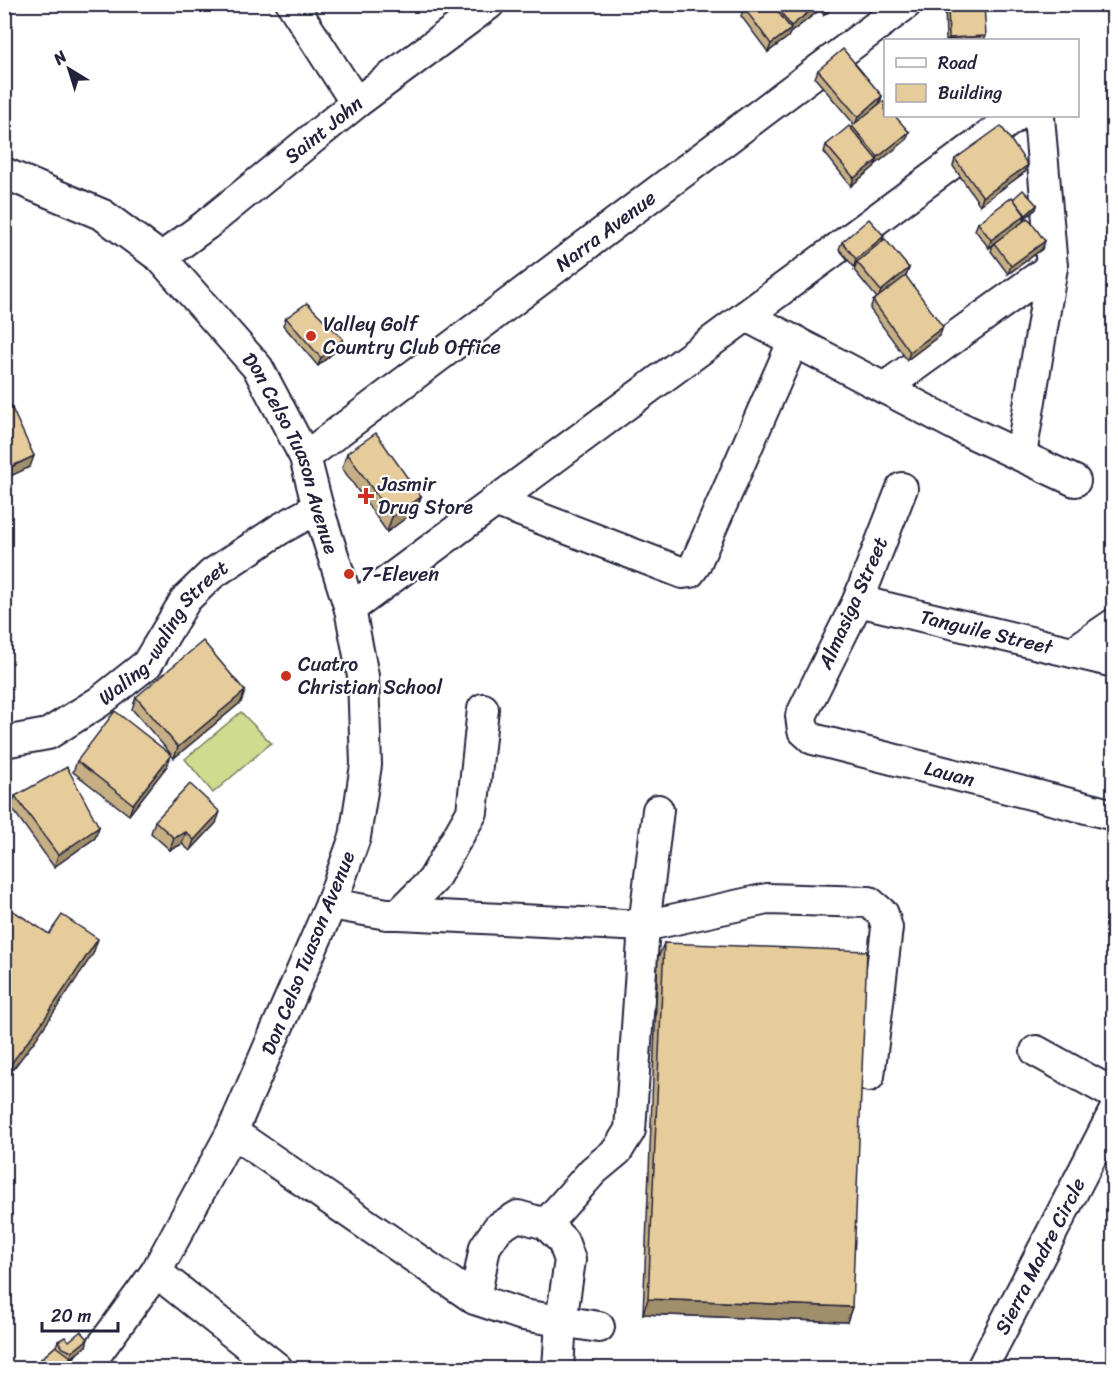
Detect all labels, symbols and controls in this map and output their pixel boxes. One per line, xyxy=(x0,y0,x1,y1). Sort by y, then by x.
north arrow xyxy=(39,39,99,99)
legend xyxy=(884,39,1079,117)
text: N xyxy=(46,42,74,73)
text: Road xyxy=(938,47,978,79)
text: Building xyxy=(938,77,1002,109)
street label: Saint John xyxy=(276,86,371,173)
street label: Narra Avenue xyxy=(547,181,663,281)
place label: Valley Golf Country Club Office xyxy=(323,307,501,365)
marker: Valley Golf Country Club Office xyxy=(304,329,318,343)
street label: Don Celso Tuason Avenue xyxy=(233,343,349,559)
place label: Jasmir Drug Store xyxy=(377,467,473,525)
marker: Jasmir Drug Store xyxy=(359,489,373,503)
street label: Almasiga Street xyxy=(808,531,898,676)
street label: Waling-waling Street xyxy=(90,550,236,714)
place label: 7-Eleven xyxy=(361,557,439,592)
marker: 7-Eleven xyxy=(342,567,356,581)
street label: Tanguile Street xyxy=(917,599,1057,665)
place label: Cuatro Christian School xyxy=(298,647,443,705)
marker: Cuatro Christian School xyxy=(279,669,293,683)
street label: Lauan xyxy=(921,750,979,797)
street label: Don Celso Tuason Avenue xyxy=(251,845,365,1060)
street label: Sierra Madre Circle xyxy=(985,1171,1095,1341)
scale bar xyxy=(42,1295,118,1333)
text: 20 m xyxy=(51,1300,91,1332)

